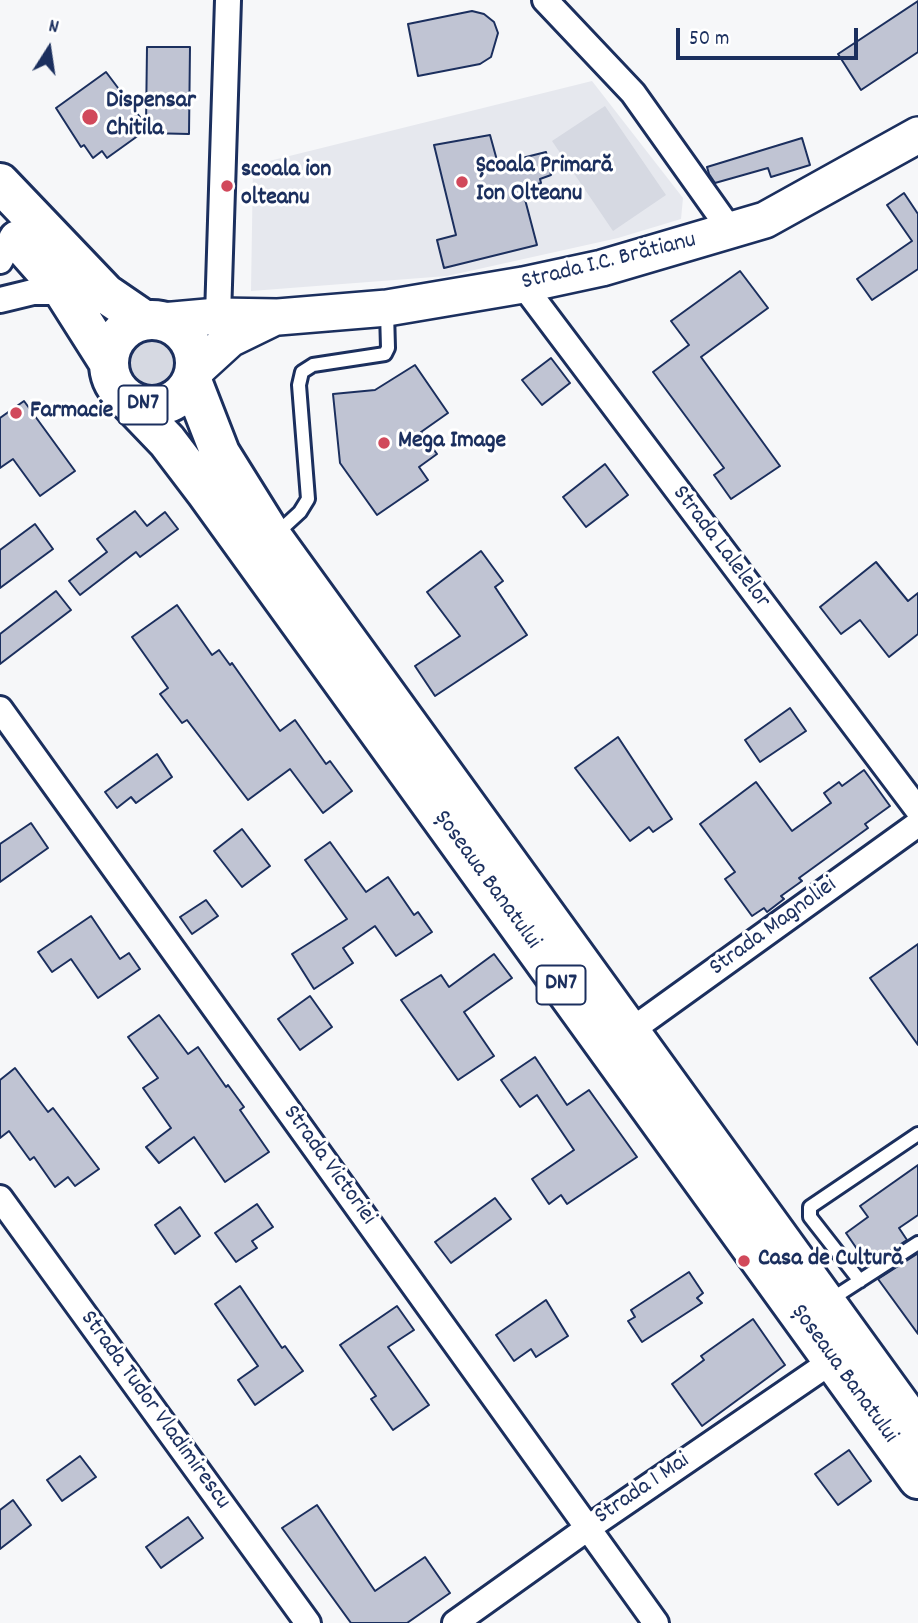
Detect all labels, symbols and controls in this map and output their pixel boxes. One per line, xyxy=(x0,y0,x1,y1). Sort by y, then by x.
north arrow xyxy=(14,14,84,84)
text: N xyxy=(46,14,61,42)
scale bar xyxy=(680,14,862,58)
text: 50 m xyxy=(689,25,729,55)
place label: Dispensar Chitila xyxy=(106,89,196,145)
marker: Dispensar Chitila xyxy=(80,107,100,127)
place label: Școala Primară Ion Olteanu xyxy=(476,154,613,210)
place label: scoala ion olteanu xyxy=(241,158,331,214)
marker: Școala Primară Ion Olteanu xyxy=(454,174,470,190)
marker: scoala ion olteanu xyxy=(219,178,235,194)
street label: Strada I.C. Brătianu xyxy=(519,227,699,299)
road number: DN7 xyxy=(118,386,168,424)
place label: Farmacie xyxy=(30,399,113,427)
marker: Farmacie xyxy=(8,405,24,421)
place label: Mega Image xyxy=(398,429,506,457)
marker: Mega Image xyxy=(376,435,392,451)
street label: Strada Lalelelor xyxy=(664,481,776,615)
street label: Șoseaua Banatului xyxy=(426,806,546,956)
street label: Strada Magnoliei xyxy=(705,872,843,984)
road number: DN7 xyxy=(536,966,586,1004)
street label: Strada Victoriei xyxy=(275,1101,381,1231)
place label: Casa de Cultură xyxy=(758,1247,903,1275)
marker: Casa de Cultură xyxy=(736,1253,752,1269)
street label: Șoseaua Banatului xyxy=(783,1300,903,1450)
street label: Strada Tudor Vladimirescu xyxy=(72,1306,236,1516)
street label: Strada 1 Mai xyxy=(590,1448,696,1532)

